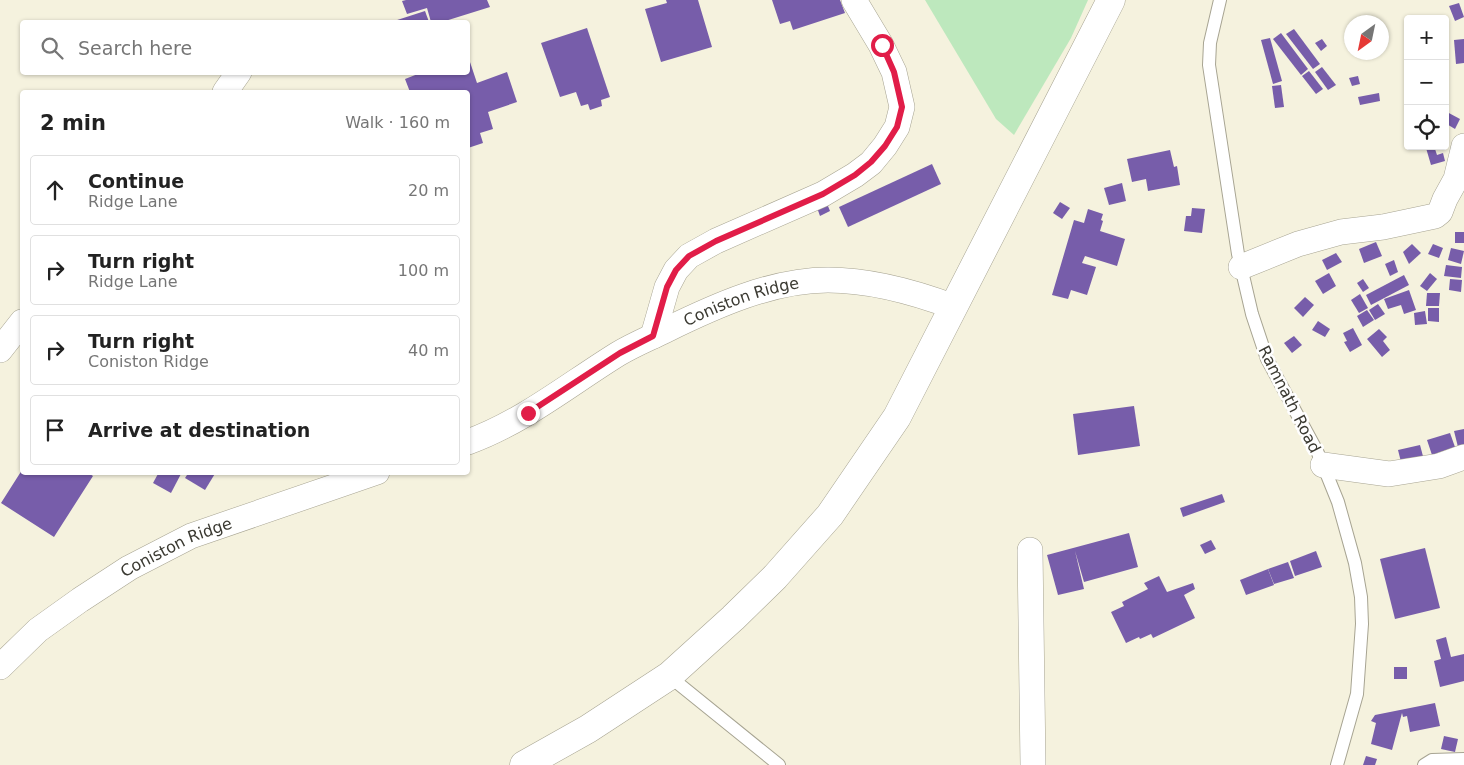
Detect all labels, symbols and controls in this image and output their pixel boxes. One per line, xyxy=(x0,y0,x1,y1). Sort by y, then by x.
north arrow xyxy=(1344,15,1389,60)
map controls xyxy=(1404,15,1449,150)
button: + xyxy=(1404,15,1449,60)
search box xyxy=(20,20,470,75)
icon: search xyxy=(38,34,66,62)
route start xyxy=(871,34,894,57)
text: Search here xyxy=(78,37,192,59)
button: − xyxy=(1404,60,1449,105)
button: locate xyxy=(1404,105,1449,150)
text: 2 min xyxy=(40,111,106,135)
text: Walk · 160 m xyxy=(345,113,450,132)
text: Continue xyxy=(88,170,184,192)
icon: ahead xyxy=(41,176,69,204)
text: 20 m xyxy=(408,181,449,200)
text: Ridge Lane xyxy=(88,192,178,211)
text: Turn right xyxy=(88,250,194,272)
icon: right xyxy=(41,256,69,284)
text: 100 m xyxy=(398,261,449,280)
text: Ridge Lane xyxy=(88,272,178,291)
street label: Coniston Ridge xyxy=(680,273,800,330)
text: Turn right xyxy=(88,330,194,352)
icon: right xyxy=(41,336,69,364)
text: 40 m xyxy=(408,341,449,360)
street label: Ramnath Road xyxy=(1254,342,1325,456)
text: Coniston Ridge xyxy=(88,352,209,371)
route end xyxy=(517,402,540,425)
icon: arrive xyxy=(41,416,69,444)
text: Arrive at destination xyxy=(88,419,310,441)
street label: Coniston Ridge xyxy=(117,514,234,581)

